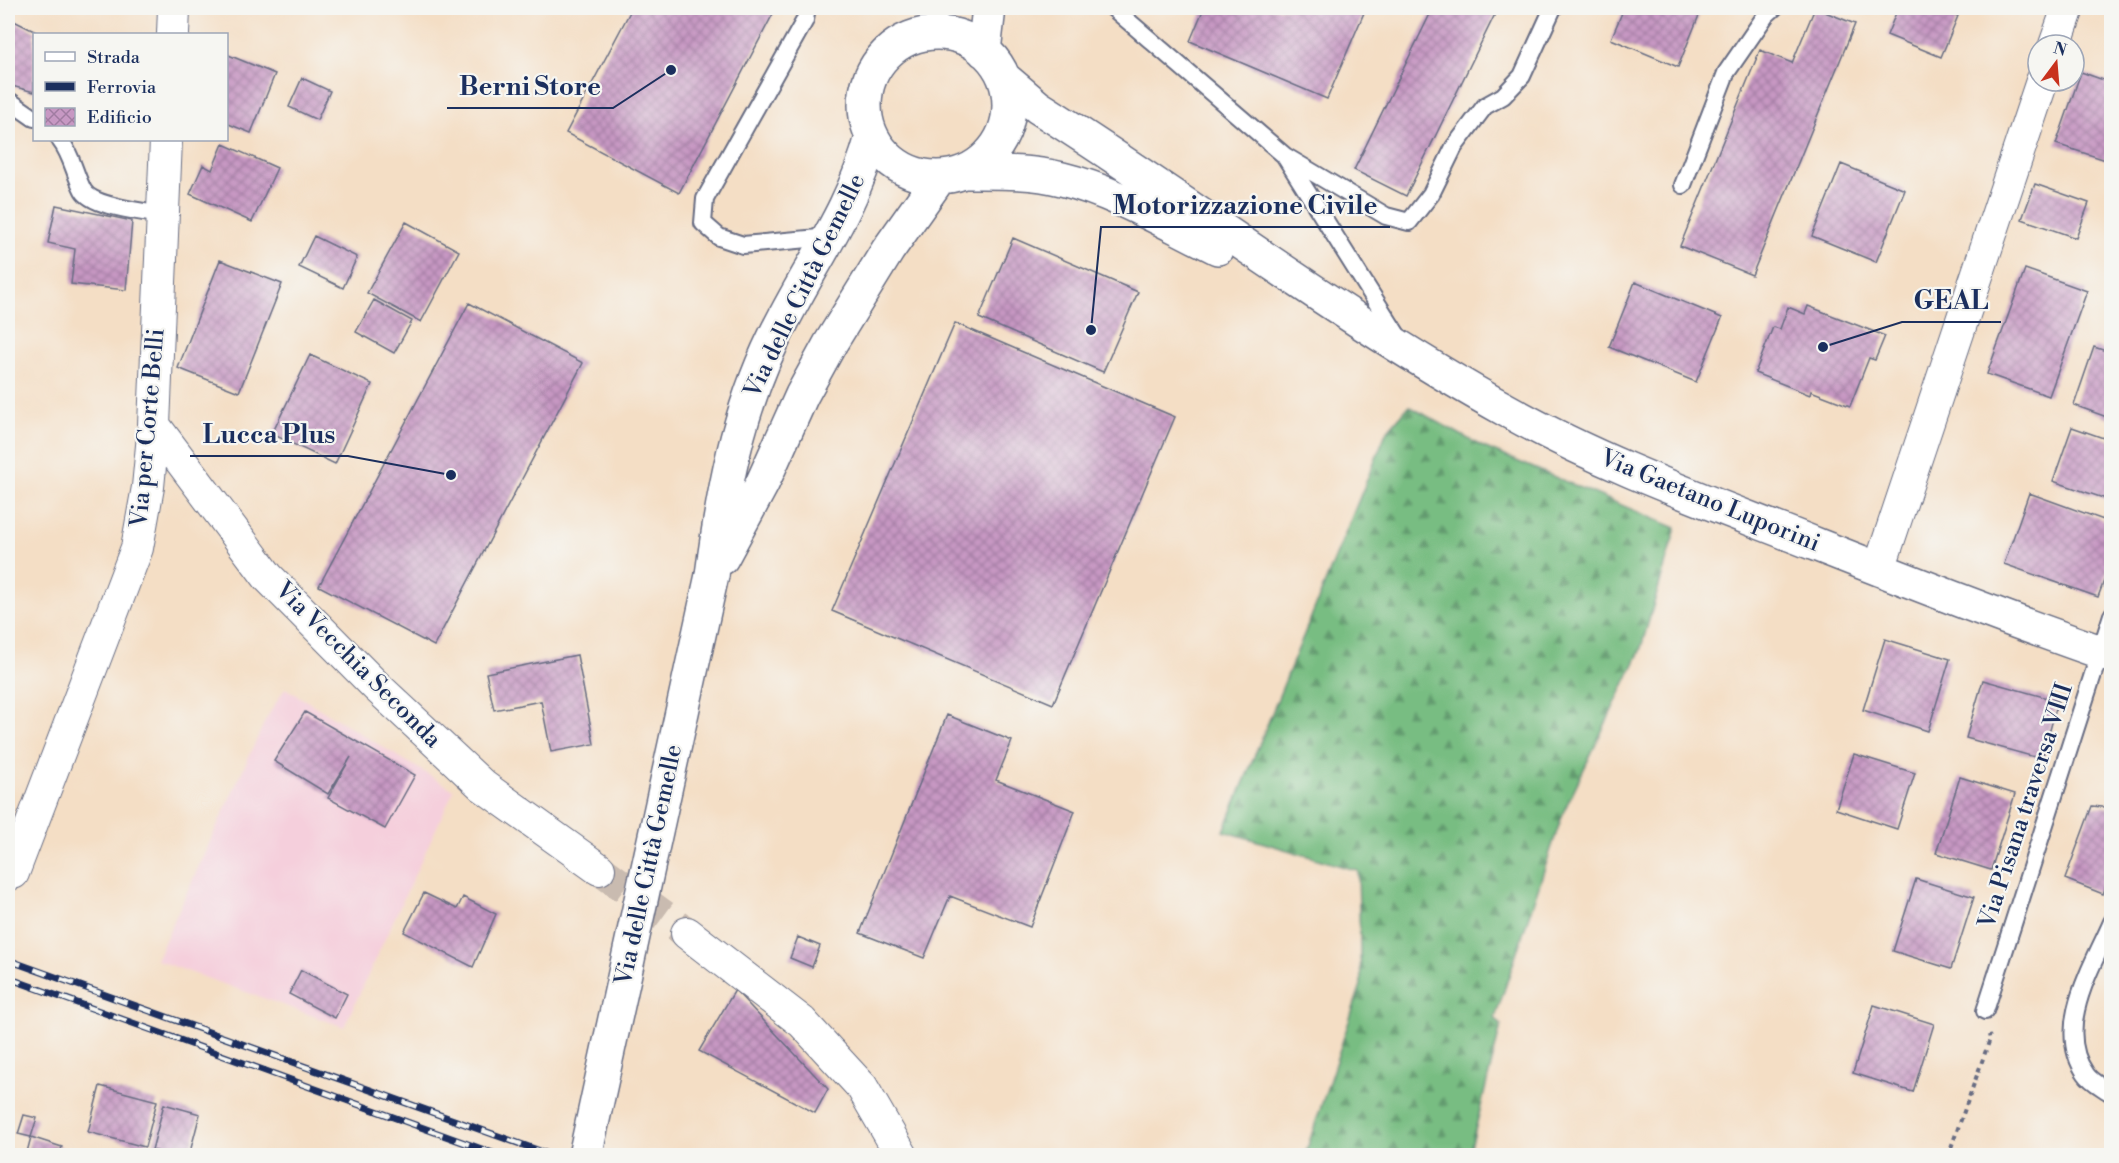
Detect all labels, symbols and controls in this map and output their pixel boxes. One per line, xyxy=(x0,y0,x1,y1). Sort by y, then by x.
legend xyxy=(33,33,228,141)
north arrow xyxy=(2026,33,2086,93)
text: N xyxy=(2051,38,2069,61)
text: Strada xyxy=(87,46,141,69)
callout: Berni Store xyxy=(447,64,613,108)
text: Berni Store xyxy=(459,71,601,103)
text: Ferrovia xyxy=(87,76,157,99)
text: Edificio xyxy=(87,106,152,129)
street label: Via delle Città Gemelle xyxy=(737,169,872,404)
callout: Motorizzazione Civile xyxy=(1101,183,1390,227)
text: Motorizzazione Civile xyxy=(1112,190,1378,222)
callout: GEAL xyxy=(1902,278,2001,322)
text: GEAL xyxy=(1914,285,1989,317)
street label: Via per Corte Belli xyxy=(124,327,172,530)
callout: Lucca Plus xyxy=(190,412,348,456)
text: Lucca Plus xyxy=(202,419,336,451)
street label: Via Gaetano Luporini xyxy=(1595,443,1824,559)
street label: Via Vecchia Seconda xyxy=(268,575,448,755)
street label: Via Pisana traversa VIII xyxy=(1972,680,2080,933)
street label: Via delle Città Gemelle xyxy=(609,742,689,989)

